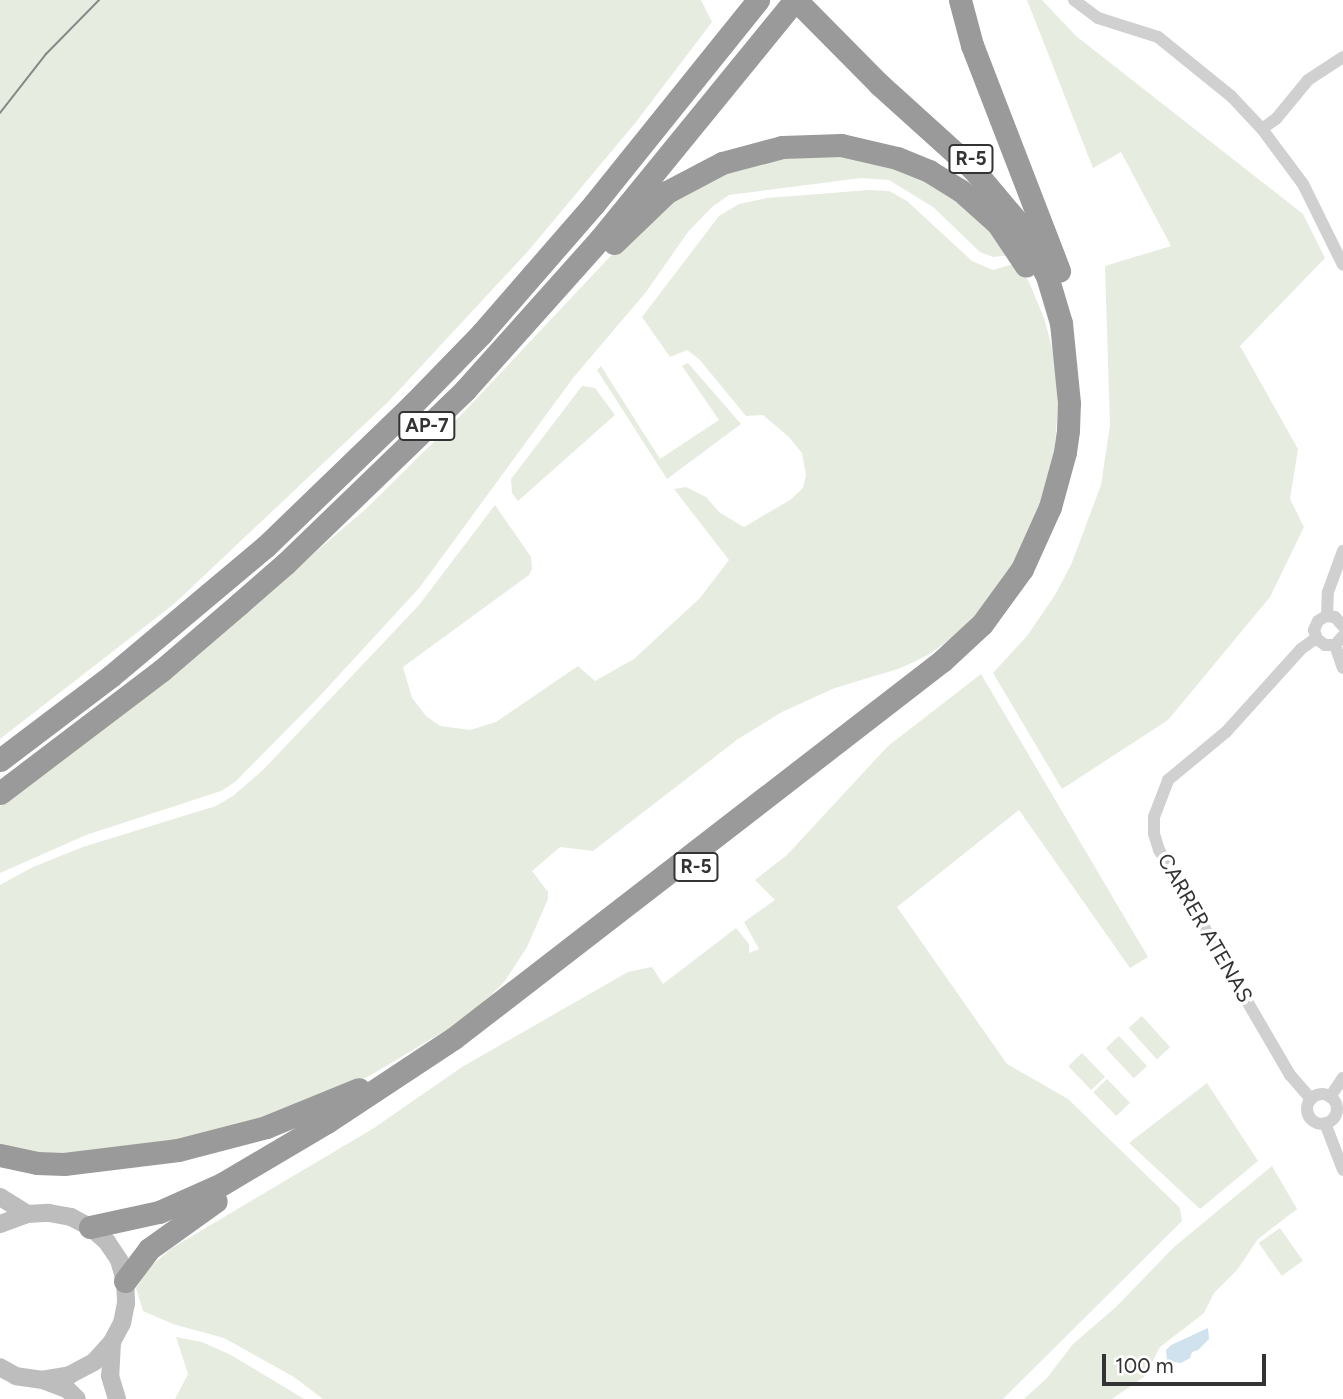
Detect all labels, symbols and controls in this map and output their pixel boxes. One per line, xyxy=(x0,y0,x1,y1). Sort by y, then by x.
road number: R-5 xyxy=(948,144,994,174)
road number: AP-7 xyxy=(397,410,457,442)
street label: CARRER ATENAS xyxy=(1152,849,1258,1007)
road number: R-5 xyxy=(673,852,719,882)
scale bar xyxy=(1105,1340,1270,1384)
text: 100 m xyxy=(1115,1353,1174,1378)

